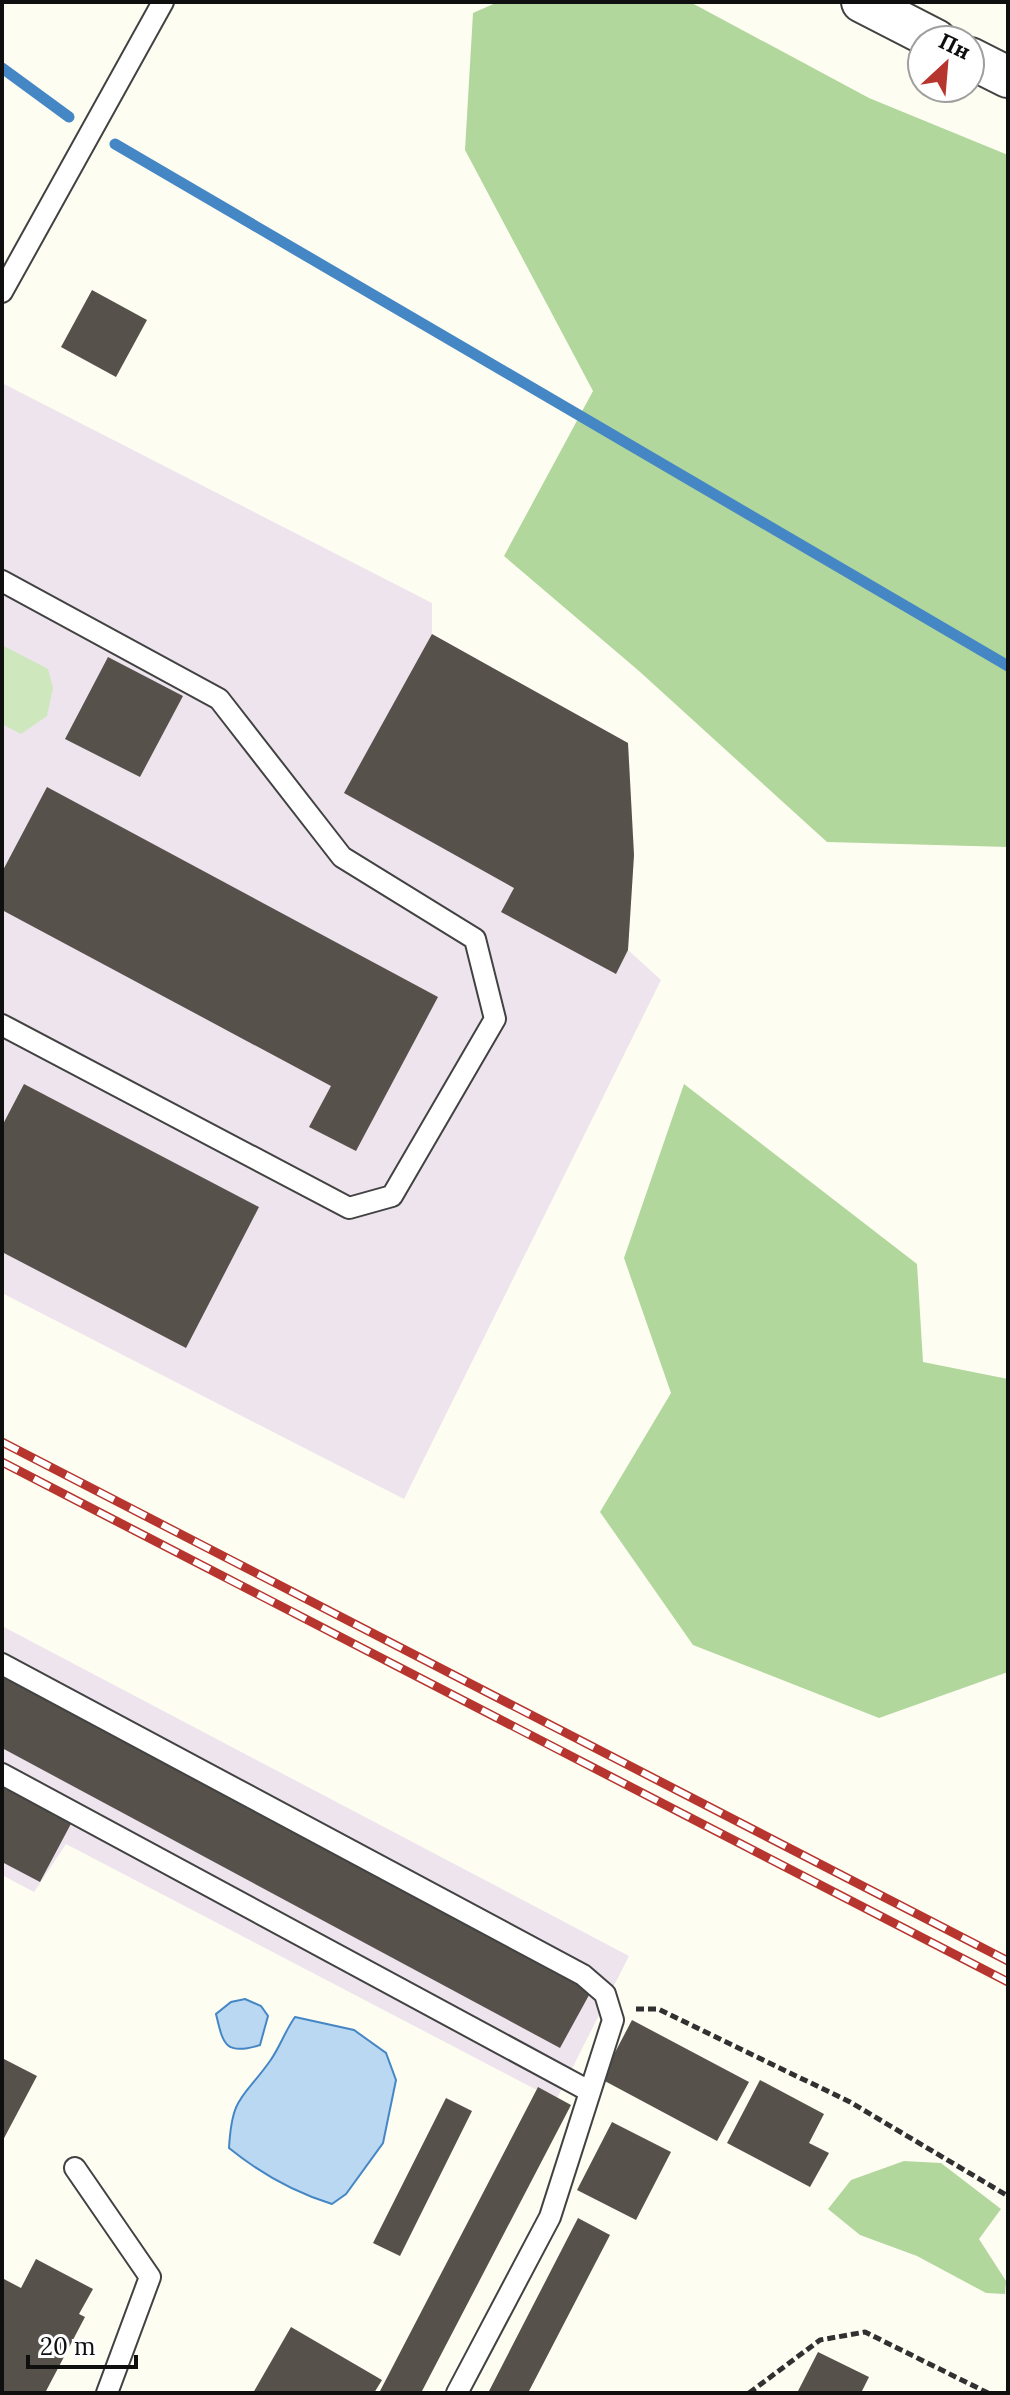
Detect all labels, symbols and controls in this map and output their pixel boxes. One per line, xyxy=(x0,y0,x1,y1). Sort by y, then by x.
north arrow xyxy=(906,24,986,104)
text: Пн xyxy=(934,26,975,66)
scale bar xyxy=(28,2319,136,2369)
text: 20 m xyxy=(40,2331,96,2362)

